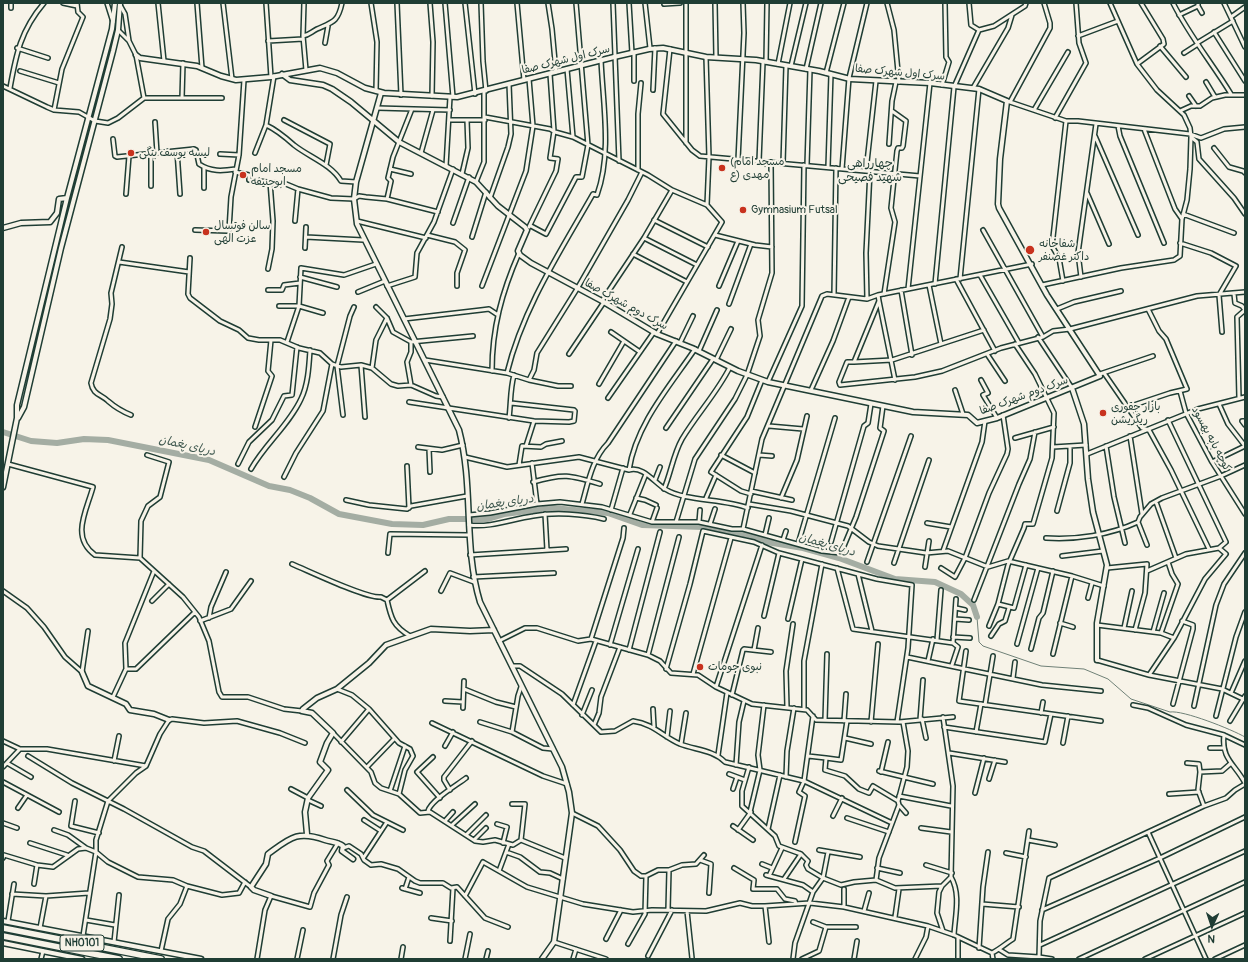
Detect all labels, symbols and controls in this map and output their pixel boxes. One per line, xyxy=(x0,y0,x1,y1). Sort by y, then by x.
street label: سرک اول شهرک صفا xyxy=(520,43,612,77)
street label: سرک اول شهرک صفا xyxy=(854,62,946,84)
place label: لیسه یوسف بنگی xyxy=(139,146,210,160)
marker: لیسه یوسف بنگی xyxy=(126,148,136,158)
place label: (مسجد امام مهدی (ع xyxy=(730,155,784,181)
district label: چهارراهی شهید فصیحی xyxy=(838,157,902,185)
place label: مسجد امام ابوحنیفه xyxy=(251,162,302,188)
marker: (مسجد امام مهدی (ع xyxy=(717,163,727,173)
marker: مسجد امام ابوحنیفه xyxy=(238,170,248,180)
place label: Gymnasium Futsal xyxy=(751,203,838,217)
marker: Gymnasium Futsal xyxy=(738,205,748,215)
place label: سالن فوتسال عزت الهی xyxy=(214,219,270,245)
marker: سالن فوتسال عزت الهی xyxy=(201,227,211,237)
place label: شفاخانه داکتر غضنفر xyxy=(1039,237,1089,263)
marker: شفاخانه داکتر غضنفر xyxy=(1024,244,1036,256)
street label: سرک دوم شهرک صفا xyxy=(582,277,670,333)
street label: سرک دوم شهرک صفا xyxy=(978,374,1070,418)
place label: بازار چقوری ریگریشن xyxy=(1111,400,1160,426)
street label: کوچه بابه بهسود xyxy=(1188,404,1234,474)
marker: بازار چقوری ریگریشن xyxy=(1098,408,1108,418)
water label: دریای پغمان xyxy=(157,432,217,460)
water label: دریای پغمان xyxy=(475,492,535,514)
water label: دریای پغمان xyxy=(797,530,857,560)
place label: نبوی جومات xyxy=(708,660,762,674)
marker: نبوی جومات xyxy=(695,662,705,672)
north arrow xyxy=(1192,906,1232,946)
text: N xyxy=(1207,932,1215,945)
road number: NH0101 xyxy=(60,935,104,951)

